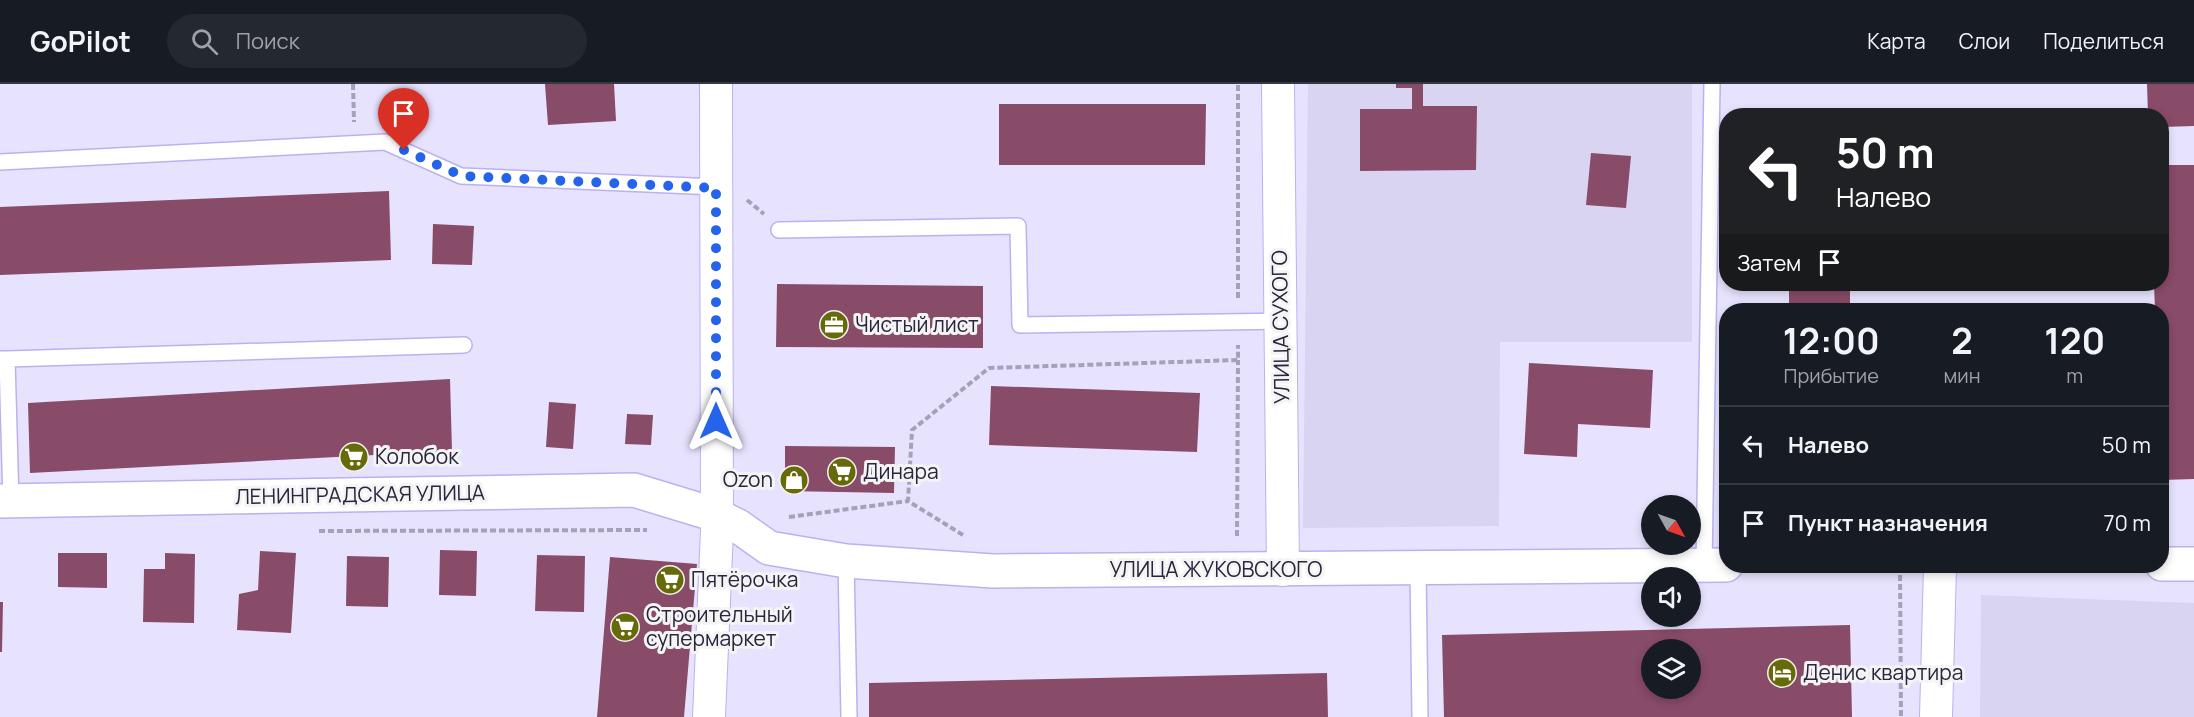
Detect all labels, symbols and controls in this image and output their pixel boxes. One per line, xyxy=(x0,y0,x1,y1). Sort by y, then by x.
search box xyxy=(167,14,587,68)
text: GoPilot xyxy=(30,22,131,60)
icon: search xyxy=(188,25,221,58)
text: Поиск xyxy=(236,26,300,56)
text: Карта xyxy=(1867,27,1926,55)
text: Слои xyxy=(1959,27,2010,55)
text: Поделиться xyxy=(2043,27,2164,55)
pin xyxy=(378,88,429,150)
icon: arrive xyxy=(387,97,420,130)
text: 50 m xyxy=(1836,123,1934,181)
icon: left xyxy=(1737,132,1815,210)
text: Налево xyxy=(1836,178,1931,215)
icon: arrive xyxy=(1813,246,1846,279)
text: Затем xyxy=(1737,248,1801,278)
street label: УЛИЦА СУХОГО xyxy=(1265,250,1295,404)
office icon: Чистый лист xyxy=(818,309,850,341)
place label: Чистый лист xyxy=(855,310,979,338)
text: 12:00 xyxy=(1783,316,1880,365)
text: 2 xyxy=(1951,316,1973,365)
text: 120 xyxy=(2044,316,2105,365)
text: Прибытие xyxy=(1784,362,1879,389)
text: мин xyxy=(1943,362,1981,389)
text: m xyxy=(2066,362,2083,389)
position arrow xyxy=(684,389,748,453)
icon: left xyxy=(1737,429,1770,462)
text: Налево xyxy=(1788,430,1869,460)
text: 50 m xyxy=(2102,430,2151,460)
supermarket icon: Колобок xyxy=(338,441,370,473)
place label: Колобок xyxy=(375,442,459,470)
supermarket icon: Динара xyxy=(826,456,858,488)
place label: Динара xyxy=(863,457,939,485)
shop icon: Ozon xyxy=(778,464,810,496)
place label: Ozon xyxy=(723,465,773,493)
street label: ЛЕНИНГРАДСКАЯ УЛИЦА xyxy=(235,478,485,510)
north arrow xyxy=(1641,495,1701,555)
map controls xyxy=(1641,495,1701,699)
icon: arrive xyxy=(1737,507,1770,540)
text: Пункт назначения xyxy=(1788,508,1988,538)
text: 70 m xyxy=(2103,508,2151,538)
street label: УЛИЦА ЖУКОВСКОГО xyxy=(1109,555,1323,583)
supermarket icon: Пятёрочка xyxy=(654,564,686,596)
place label: Пятёрочка xyxy=(691,565,798,593)
button: sound xyxy=(1641,567,1701,627)
place label: Строительный супермаркет xyxy=(646,600,793,652)
supermarket icon: Строительный супермаркет xyxy=(609,611,641,643)
button: layers xyxy=(1641,639,1701,699)
hotel icon: Денис квартира xyxy=(1766,657,1798,689)
place label: Денис квартира xyxy=(1803,658,1963,686)

